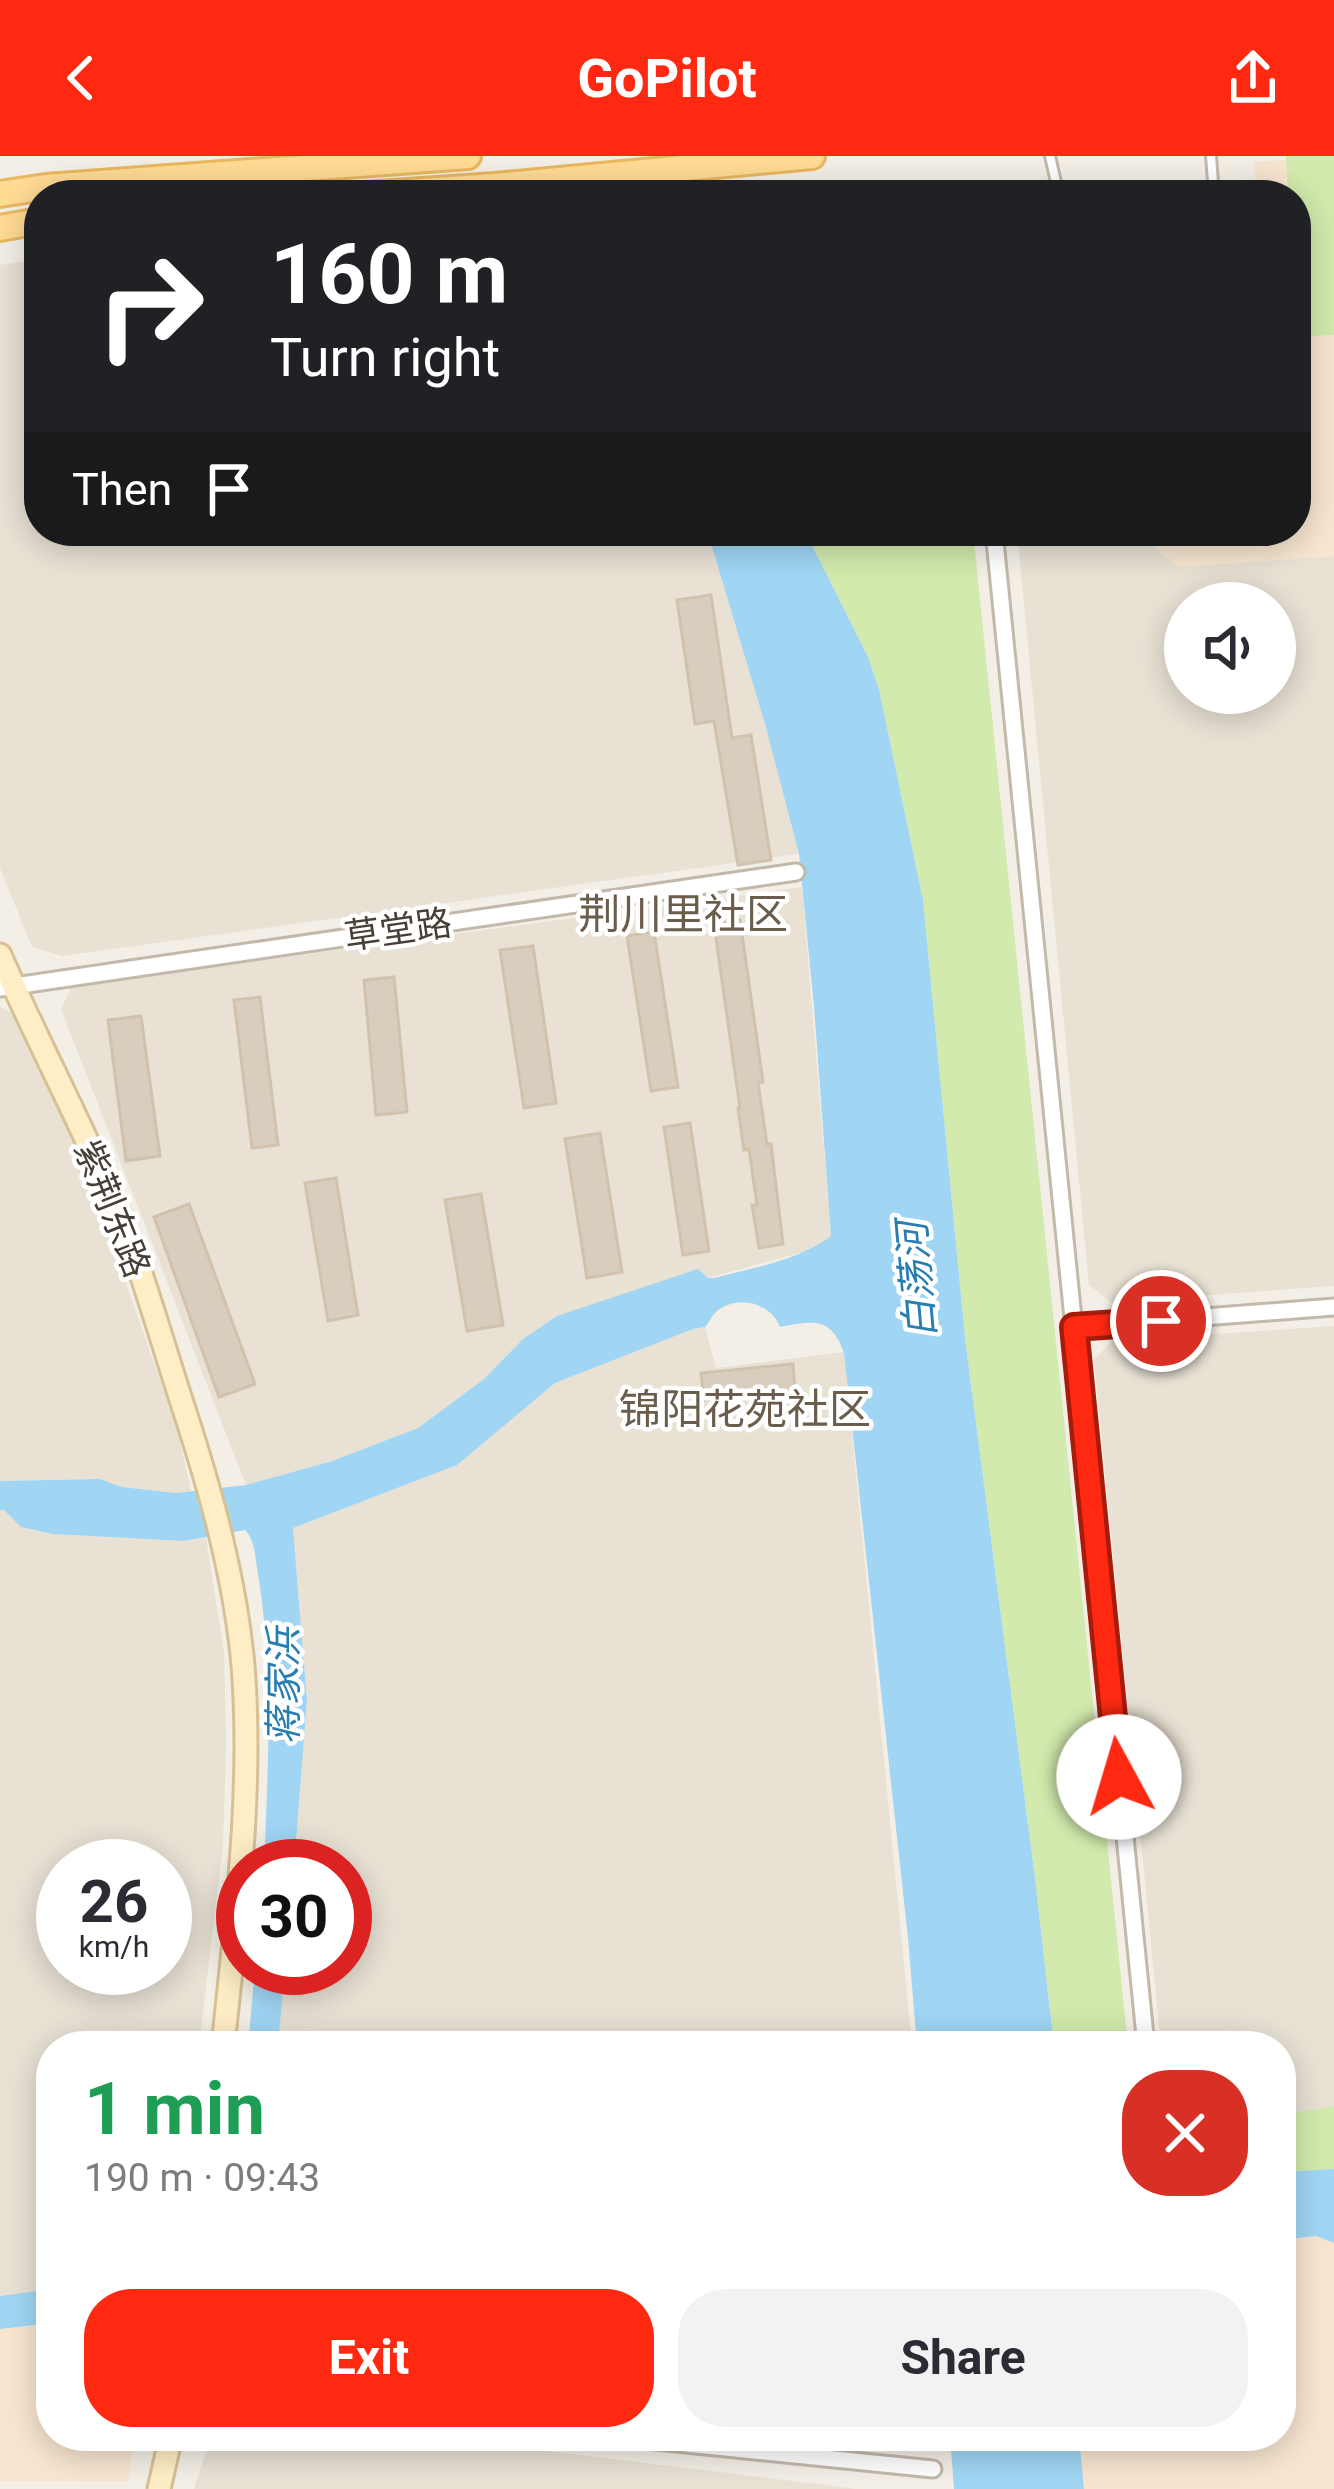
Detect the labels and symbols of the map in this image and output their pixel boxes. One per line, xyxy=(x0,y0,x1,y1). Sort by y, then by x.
district label: 荆川里社区 xyxy=(578,890,788,939)
street label: 草堂路 xyxy=(342,902,454,958)
street label: 紫荆东路 xyxy=(66,1134,158,1284)
water label: 白荡河 xyxy=(888,1213,945,1340)
pin xyxy=(1110,1270,1212,1372)
district label: 锦阳花苑社区 xyxy=(619,1385,871,1434)
water label: 蒋家浜 xyxy=(261,1625,307,1745)
position arrow xyxy=(1056,1714,1182,1840)
speed limit sign: 30 xyxy=(216,1839,372,1995)

